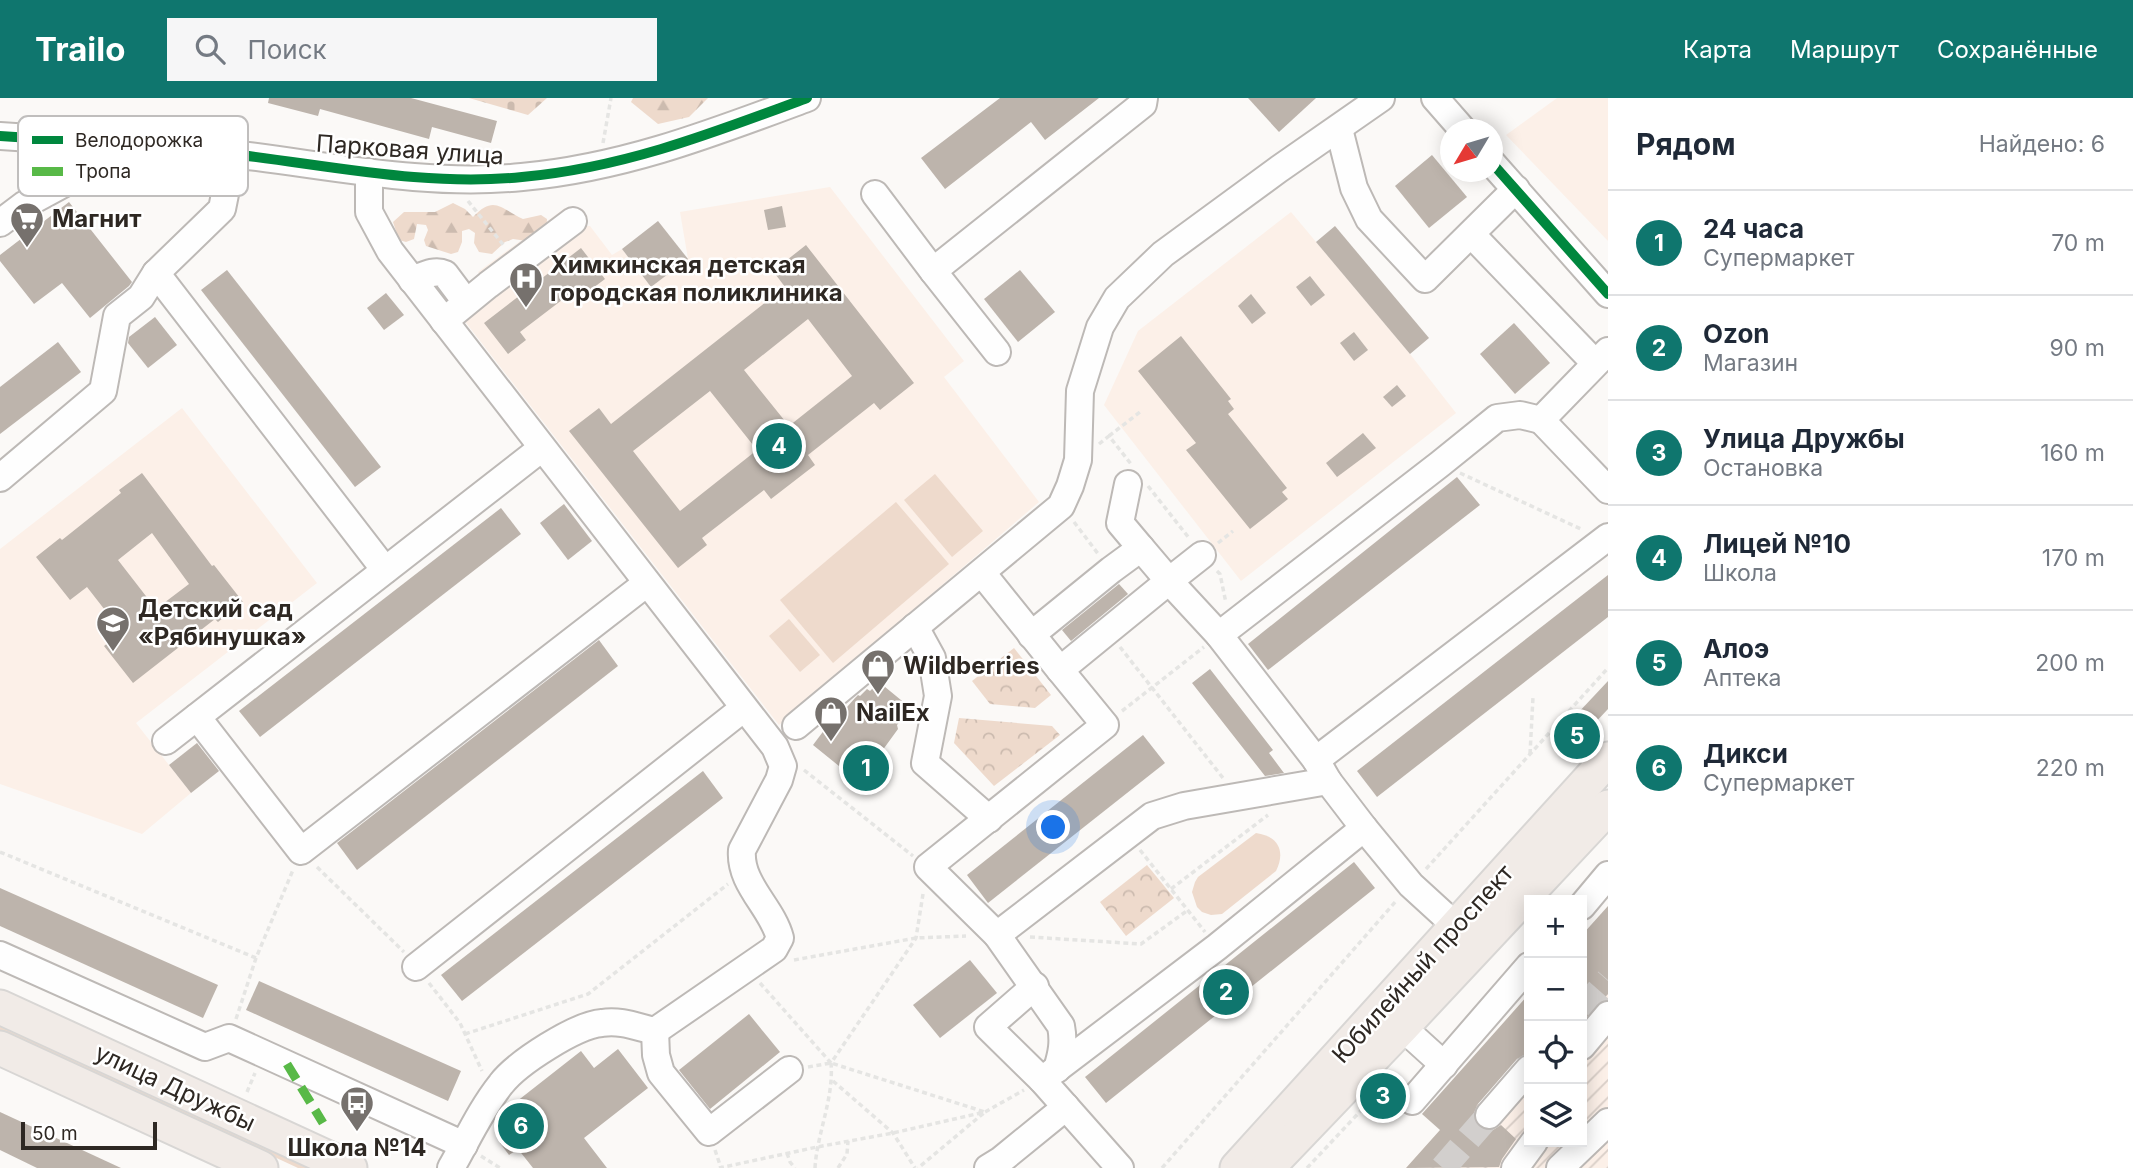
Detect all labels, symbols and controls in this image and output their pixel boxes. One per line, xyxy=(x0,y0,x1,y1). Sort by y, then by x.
search box xyxy=(167,18,657,81)
text: Trailo xyxy=(35,29,125,69)
icon: search xyxy=(191,30,229,68)
text: Поиск xyxy=(247,34,327,65)
text: Карта xyxy=(1683,35,1752,64)
text: Маршрут xyxy=(1790,35,1899,64)
text: Сохранённые xyxy=(1937,35,2098,64)
legend xyxy=(18,116,248,196)
north arrow xyxy=(1440,119,1503,182)
text: Рядом xyxy=(1636,126,1736,162)
street label: Парковая улица xyxy=(315,128,505,171)
text: Велодорожка xyxy=(75,129,203,152)
text: Найдено: 6 xyxy=(1979,130,2105,158)
text: Тропа xyxy=(75,160,131,183)
supermarket icon: Магнит xyxy=(8,200,46,249)
place label: Магнит xyxy=(52,204,141,233)
text: 24 часа xyxy=(1703,213,1804,244)
text: 1 xyxy=(1654,229,1664,257)
text: 70 m xyxy=(2051,229,2105,257)
text: Супермаркет xyxy=(1703,244,1855,272)
place label: Химкинская детская городская поликлиника xyxy=(550,250,843,307)
hospital icon: Химкинская детская городская поликлиника xyxy=(507,260,545,309)
text: Ozon xyxy=(1703,318,1770,349)
text: 2 xyxy=(1652,334,1666,362)
text: 90 m xyxy=(2050,334,2105,362)
text: Магазин xyxy=(1703,349,1798,377)
pin: 4 xyxy=(756,420,802,472)
text: Улица Дружбы xyxy=(1703,423,1905,454)
text: 3 xyxy=(1652,439,1666,467)
text: 160 m xyxy=(2040,439,2105,467)
text: Остановка xyxy=(1703,454,1823,482)
text: Лицей №10 xyxy=(1703,528,1851,559)
text: 4 xyxy=(1651,544,1667,572)
text: 170 m xyxy=(2042,544,2105,572)
text: Школа xyxy=(1703,559,1777,587)
place label: Детский сад «Рябинушка» xyxy=(138,594,307,651)
school or university icon: Детский сад «Рябинушка» xyxy=(94,604,132,653)
text: Алоэ xyxy=(1703,633,1769,664)
shop icon: Wildberries xyxy=(859,647,897,696)
text: 5 xyxy=(1652,649,1666,677)
text: 200 m xyxy=(2035,649,2105,677)
place label: Wildberries xyxy=(903,651,1040,680)
text: Аптека xyxy=(1703,664,1782,692)
shop icon: NailEx xyxy=(812,694,850,743)
place label: NailEx xyxy=(856,698,930,727)
pin: 5 xyxy=(1554,710,1600,762)
text: Дикси xyxy=(1703,738,1788,769)
pin: 1 xyxy=(843,742,889,794)
text: 6 xyxy=(1652,754,1666,782)
text: 220 m xyxy=(2036,754,2105,782)
text: Супермаркет xyxy=(1703,769,1855,797)
your location xyxy=(1036,810,1070,844)
street label: Юбилейный проспект xyxy=(1326,859,1519,1069)
map controls xyxy=(1524,895,1587,1147)
button: + xyxy=(1524,895,1587,958)
button: − xyxy=(1524,958,1587,1021)
pin: 2 xyxy=(1203,966,1249,1018)
button: locate xyxy=(1524,1021,1587,1084)
street label: улица Дружбы xyxy=(90,1038,260,1137)
pin: 3 xyxy=(1360,1070,1406,1122)
bus stop icon: Школа №14 xyxy=(338,1084,376,1133)
button: layers xyxy=(1524,1084,1587,1147)
pin: 6 xyxy=(498,1100,544,1152)
scale bar xyxy=(21,1119,158,1151)
text: 50 m xyxy=(32,1122,78,1145)
place label: Школа №14 xyxy=(287,1133,427,1162)

